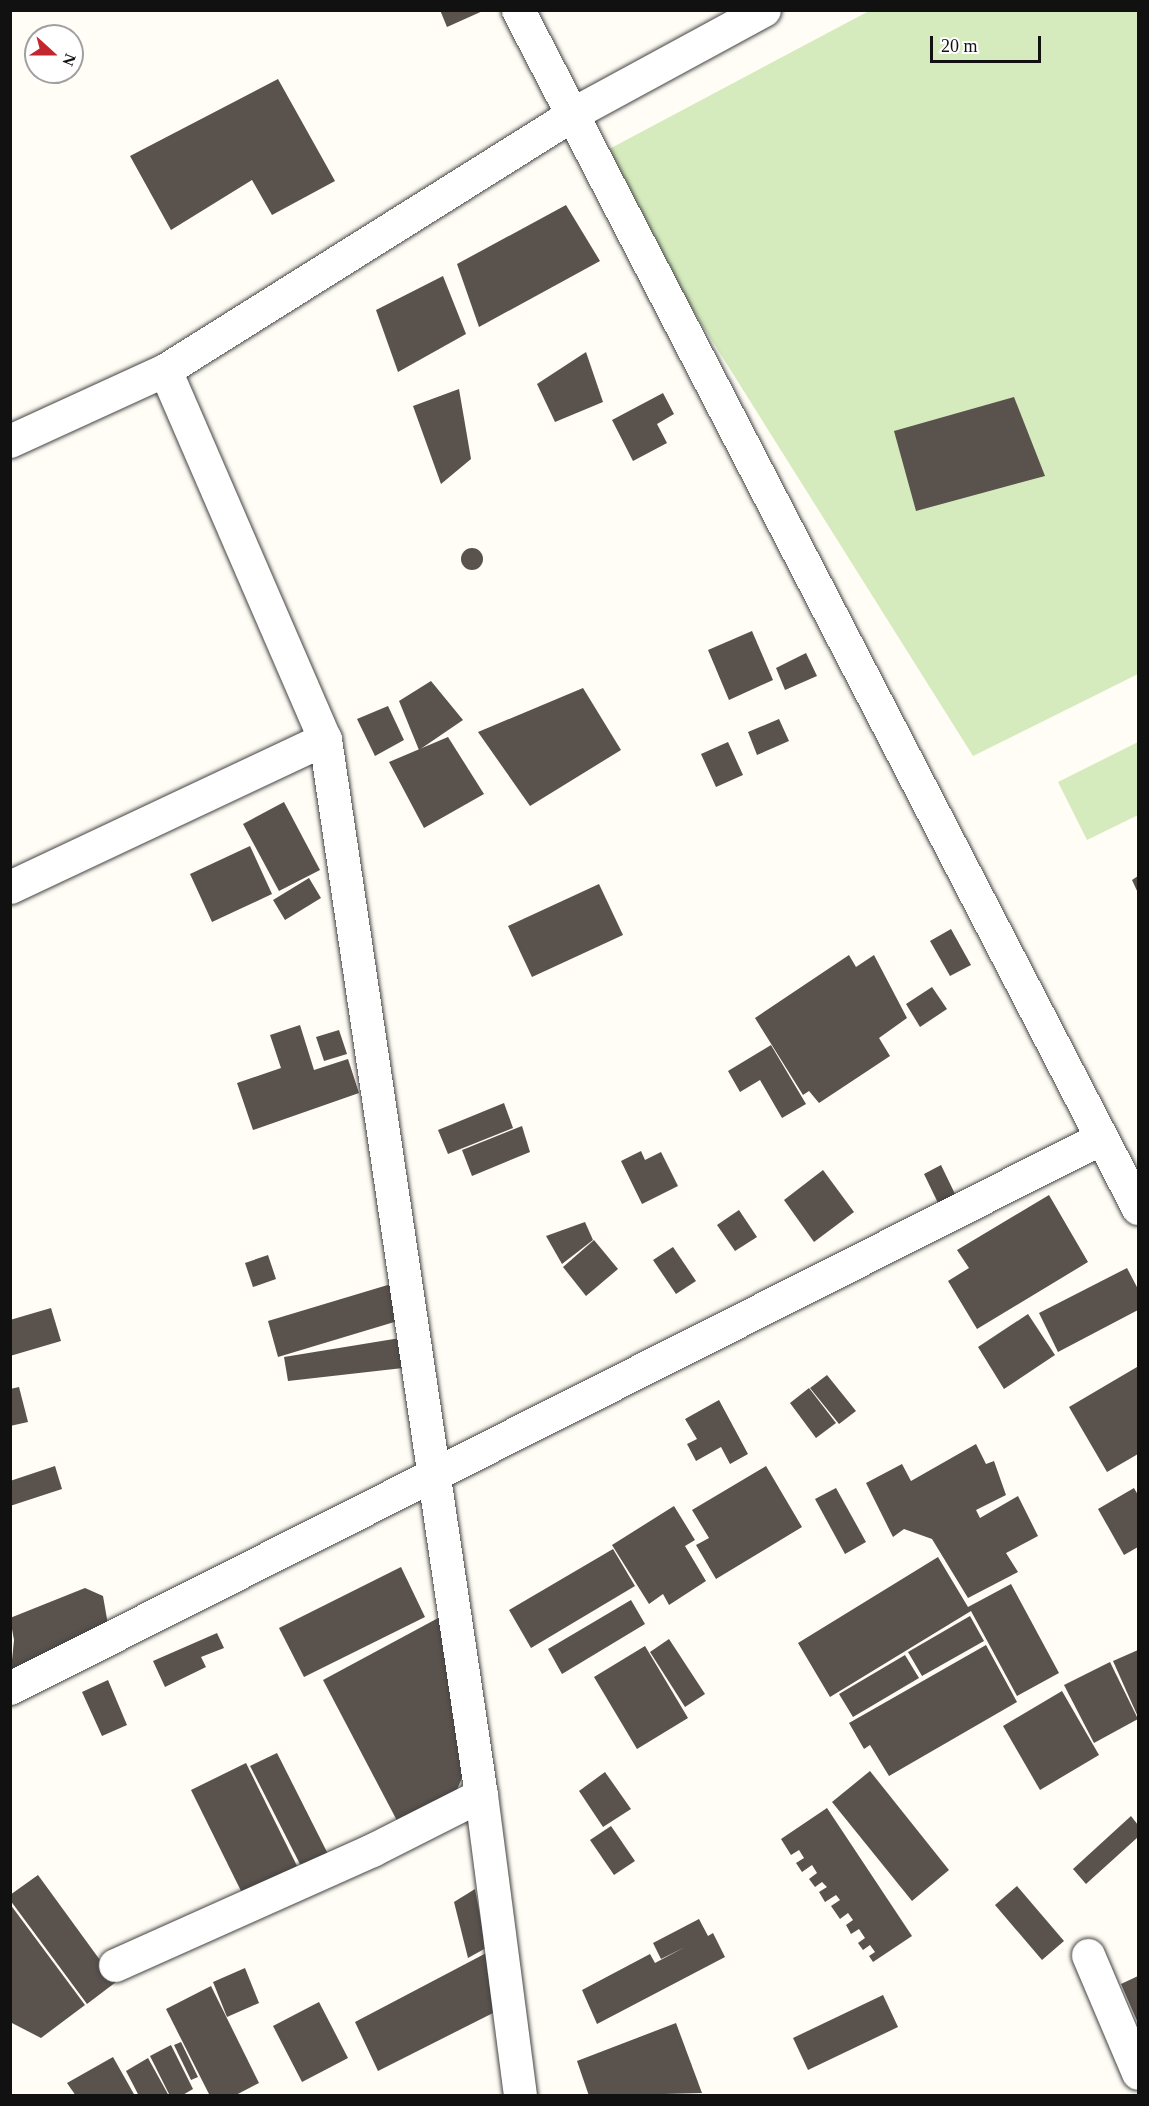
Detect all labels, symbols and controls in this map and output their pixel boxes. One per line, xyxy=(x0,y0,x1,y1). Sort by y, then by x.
north arrow xyxy=(24,24,84,84)
scale bar xyxy=(933,24,1044,62)
text: 20 m xyxy=(941,36,978,56)
text: N xyxy=(59,51,79,68)

